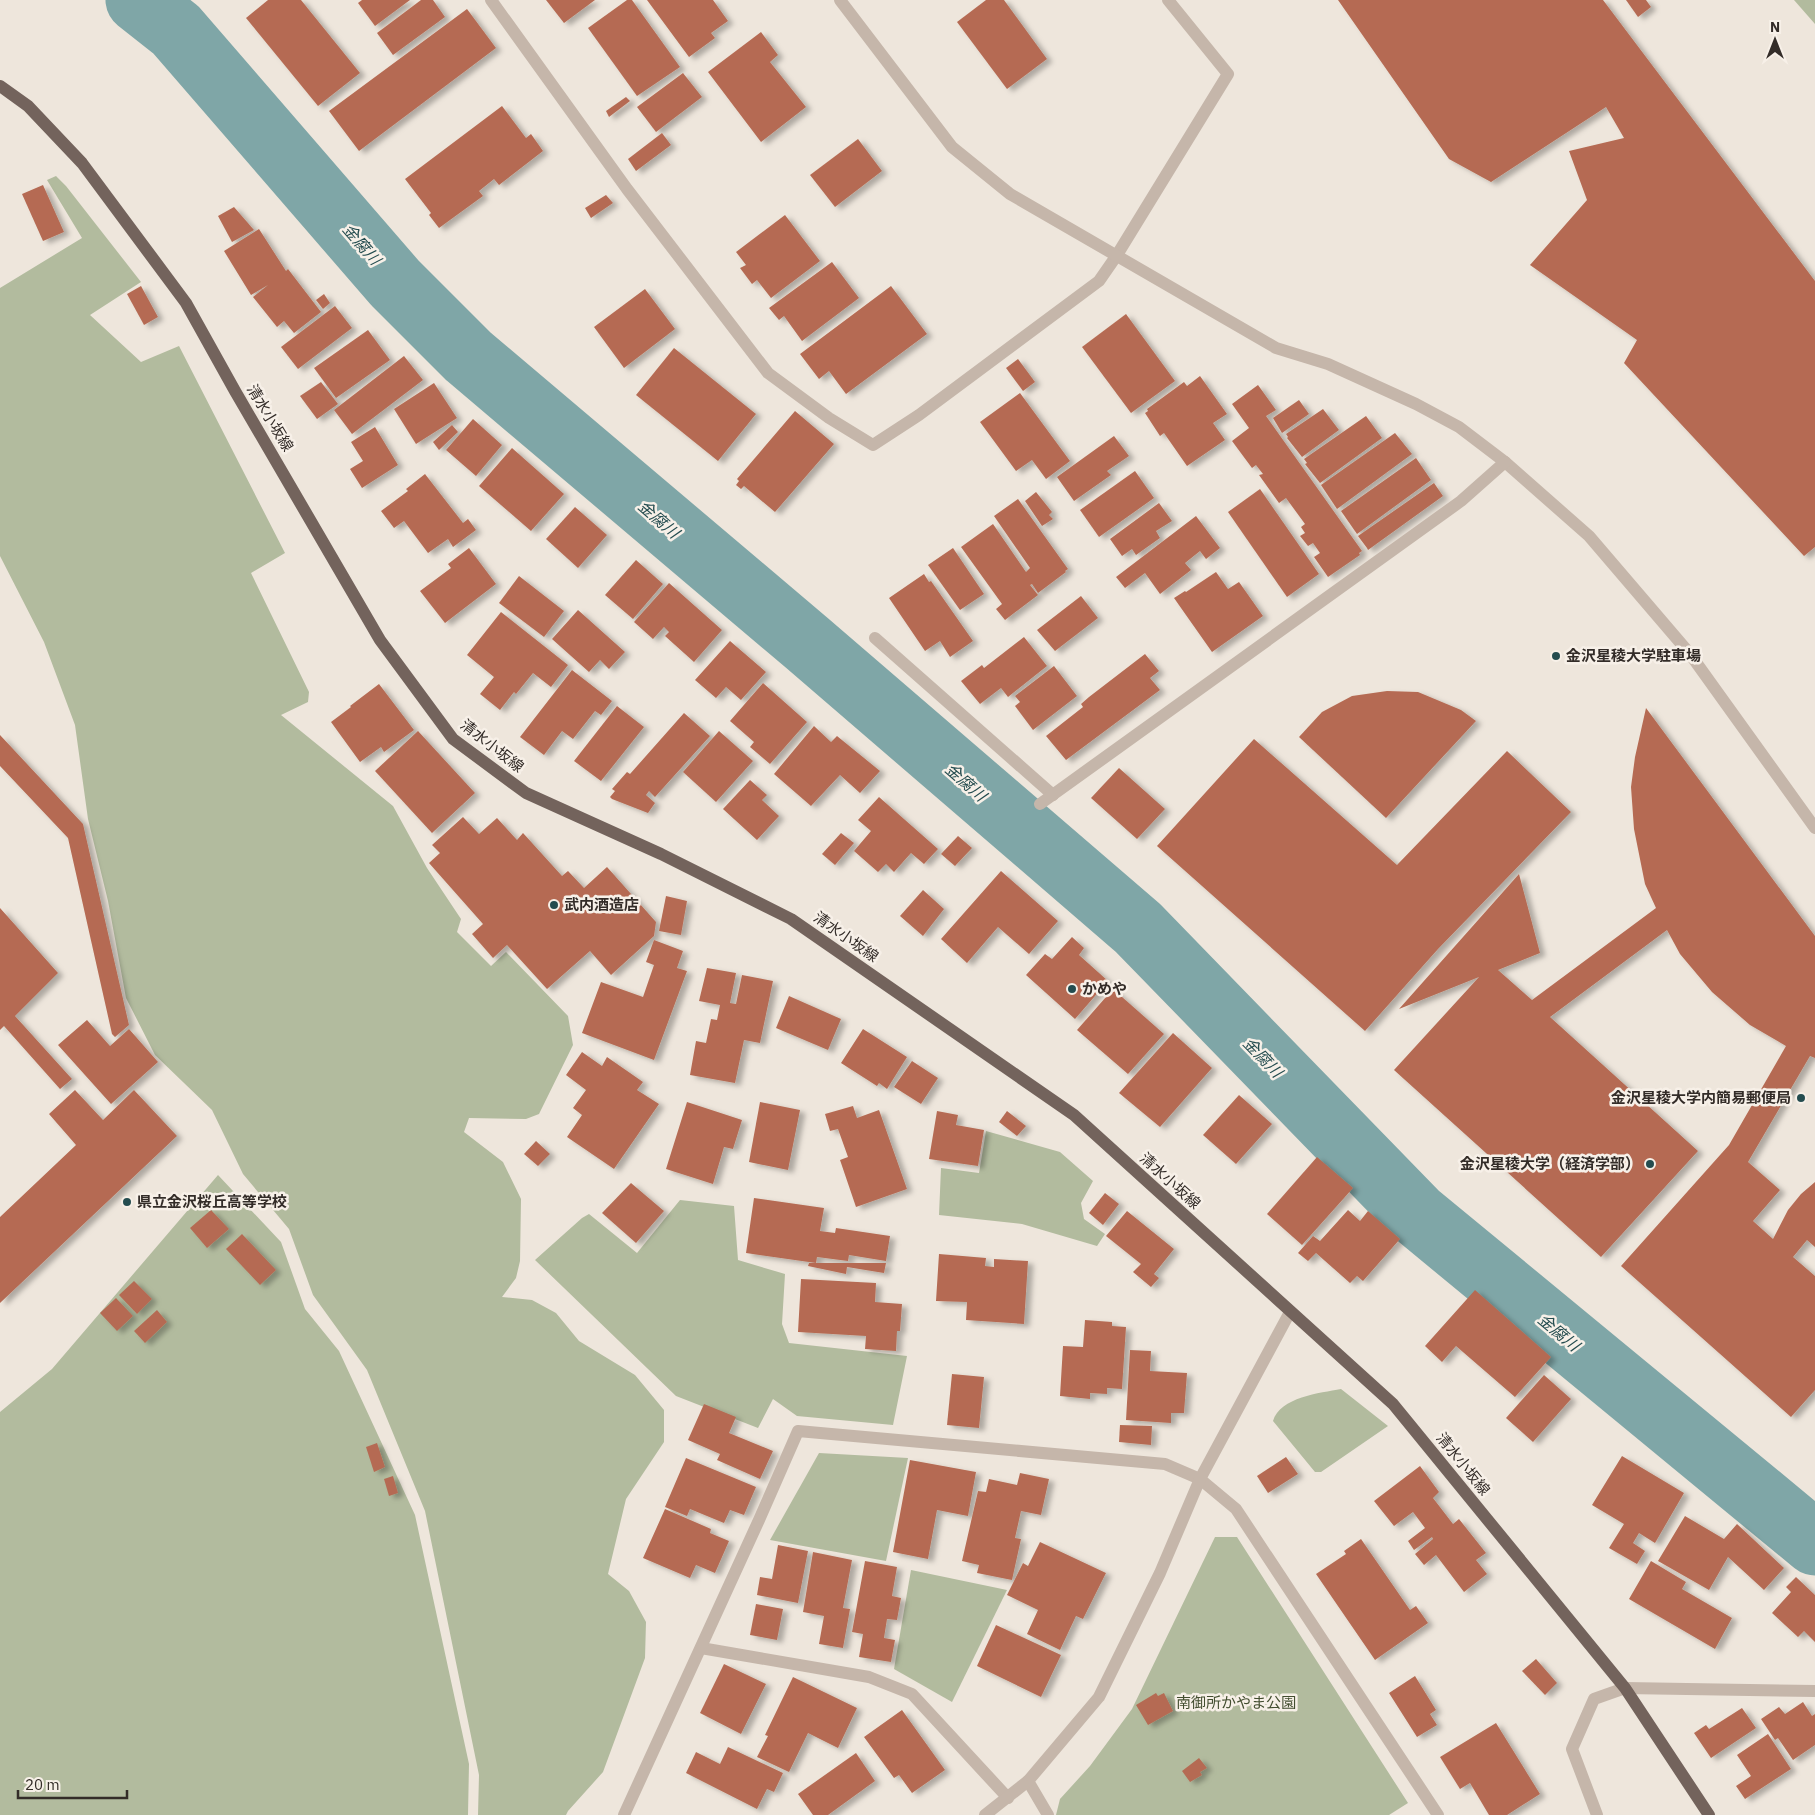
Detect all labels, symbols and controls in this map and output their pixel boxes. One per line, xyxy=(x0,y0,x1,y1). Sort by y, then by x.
north arrow xyxy=(1750,15,1800,65)
text: N xyxy=(1770,18,1780,36)
water label: 金腐川 xyxy=(339,219,387,270)
street label: 清水小坂線 xyxy=(243,381,298,455)
water label: 金腐川 xyxy=(634,496,685,544)
place label: 金沢星稜大学駐車場 xyxy=(1566,646,1701,665)
marker: 金沢星稜大学駐車場 xyxy=(1550,650,1562,662)
street label: 清水小坂線 xyxy=(457,715,528,776)
water label: 金腐川 xyxy=(941,759,992,807)
place label: 武内酒造店 xyxy=(564,895,639,914)
marker: 武内酒造店 xyxy=(548,899,560,911)
street label: 清水小坂線 xyxy=(810,907,882,966)
place label: かめや xyxy=(1082,979,1127,998)
marker: かめや xyxy=(1066,983,1078,995)
water label: 金腐川 xyxy=(1239,1033,1288,1083)
place label: 金沢星稜大学内簡易郵便局 xyxy=(1611,1088,1791,1107)
marker: 金沢星稜大学内簡易郵便局 xyxy=(1795,1092,1807,1104)
street label: 清水小坂線 xyxy=(1136,1148,1205,1213)
place label: 金沢星稜大学（経済学部） xyxy=(1460,1154,1640,1173)
marker: 金沢星稜大学（経済学部） xyxy=(1644,1158,1656,1170)
place label: 県立金沢桜丘高等学校 xyxy=(137,1192,287,1211)
marker: 県立金沢桜丘高等学校 xyxy=(121,1196,133,1208)
water label: 金腐川 xyxy=(1534,1309,1585,1356)
street label: 清水小坂線 xyxy=(1432,1429,1494,1499)
park label: 南御所かやま公園 xyxy=(1176,1693,1296,1712)
scale bar xyxy=(18,1768,126,1800)
text: 20 m xyxy=(25,1775,60,1794)

